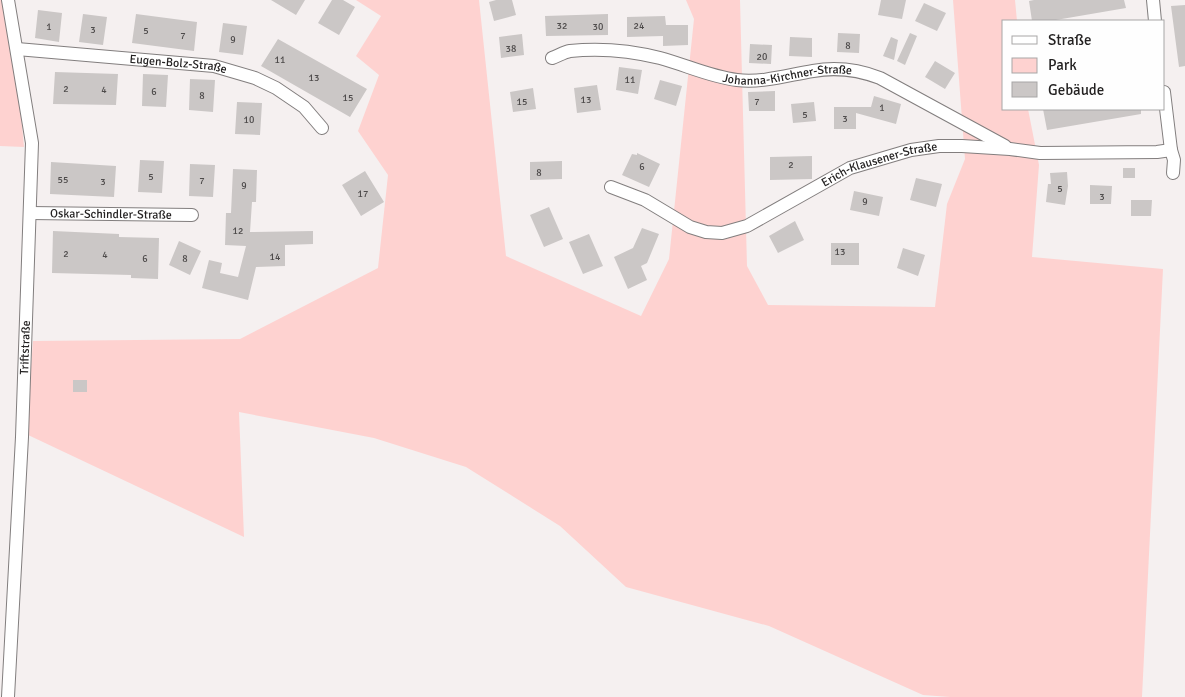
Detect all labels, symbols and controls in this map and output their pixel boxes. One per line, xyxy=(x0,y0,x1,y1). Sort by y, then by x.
house number: 32 xyxy=(557,20,567,32)
house number: 24 xyxy=(634,20,645,32)
legend xyxy=(1002,20,1165,110)
house number: 1 xyxy=(46,21,52,33)
house number: 30 xyxy=(593,21,603,33)
house number: 3 xyxy=(90,24,96,36)
house number: 5 xyxy=(143,25,149,37)
house number: 7 xyxy=(180,30,186,42)
text: Straße xyxy=(1048,31,1092,49)
house number: 9 xyxy=(230,34,236,46)
house number: 8 xyxy=(845,40,851,52)
house number: 38 xyxy=(506,43,516,55)
house number: 20 xyxy=(757,51,767,63)
street label: Eugen-Bolz-Straße xyxy=(129,52,229,77)
house number: 11 xyxy=(275,54,285,66)
text: Park xyxy=(1048,56,1077,74)
street label: Johanna-Kirchner-Straße xyxy=(721,62,853,89)
house number: 13 xyxy=(309,72,319,84)
house number: 11 xyxy=(625,74,635,86)
text: Gebäude xyxy=(1048,81,1104,99)
house number: 2 xyxy=(63,83,69,95)
house number: 4 xyxy=(101,84,107,96)
house number: 6 xyxy=(151,86,157,98)
house number: 8 xyxy=(199,90,205,102)
house number: 15 xyxy=(343,92,353,104)
house number: 13 xyxy=(581,94,591,106)
house number: 15 xyxy=(517,96,527,108)
house number: 7 xyxy=(754,96,760,108)
house number: 1 xyxy=(879,102,885,114)
house number: 5 xyxy=(802,109,808,121)
house number: 3 xyxy=(842,113,848,125)
house number: 10 xyxy=(244,114,254,126)
street label: Erich-Klausener-Straße xyxy=(819,139,938,191)
house number: 2 xyxy=(788,159,794,171)
house number: 6 xyxy=(639,161,645,173)
house number: 8 xyxy=(536,167,542,179)
house number: 5 xyxy=(148,171,154,183)
house number: 55 xyxy=(58,174,68,186)
house number: 7 xyxy=(199,175,205,187)
house number: 3 xyxy=(100,176,106,188)
house number: 9 xyxy=(241,180,247,192)
house number: 5 xyxy=(1057,183,1063,195)
house number: 17 xyxy=(358,188,368,200)
house number: 3 xyxy=(1099,191,1105,203)
house number: 9 xyxy=(862,196,868,208)
street label: Oskar-Schindler-Straße xyxy=(50,206,172,223)
house number: 12 xyxy=(233,225,243,237)
house number: 13 xyxy=(835,246,845,258)
house number: 2 xyxy=(63,248,69,260)
house number: 4 xyxy=(102,249,108,261)
house number: 14 xyxy=(270,251,281,263)
house number: 6 xyxy=(142,253,148,265)
house number: 8 xyxy=(182,253,188,265)
street label: Triftstraße xyxy=(17,320,34,375)

